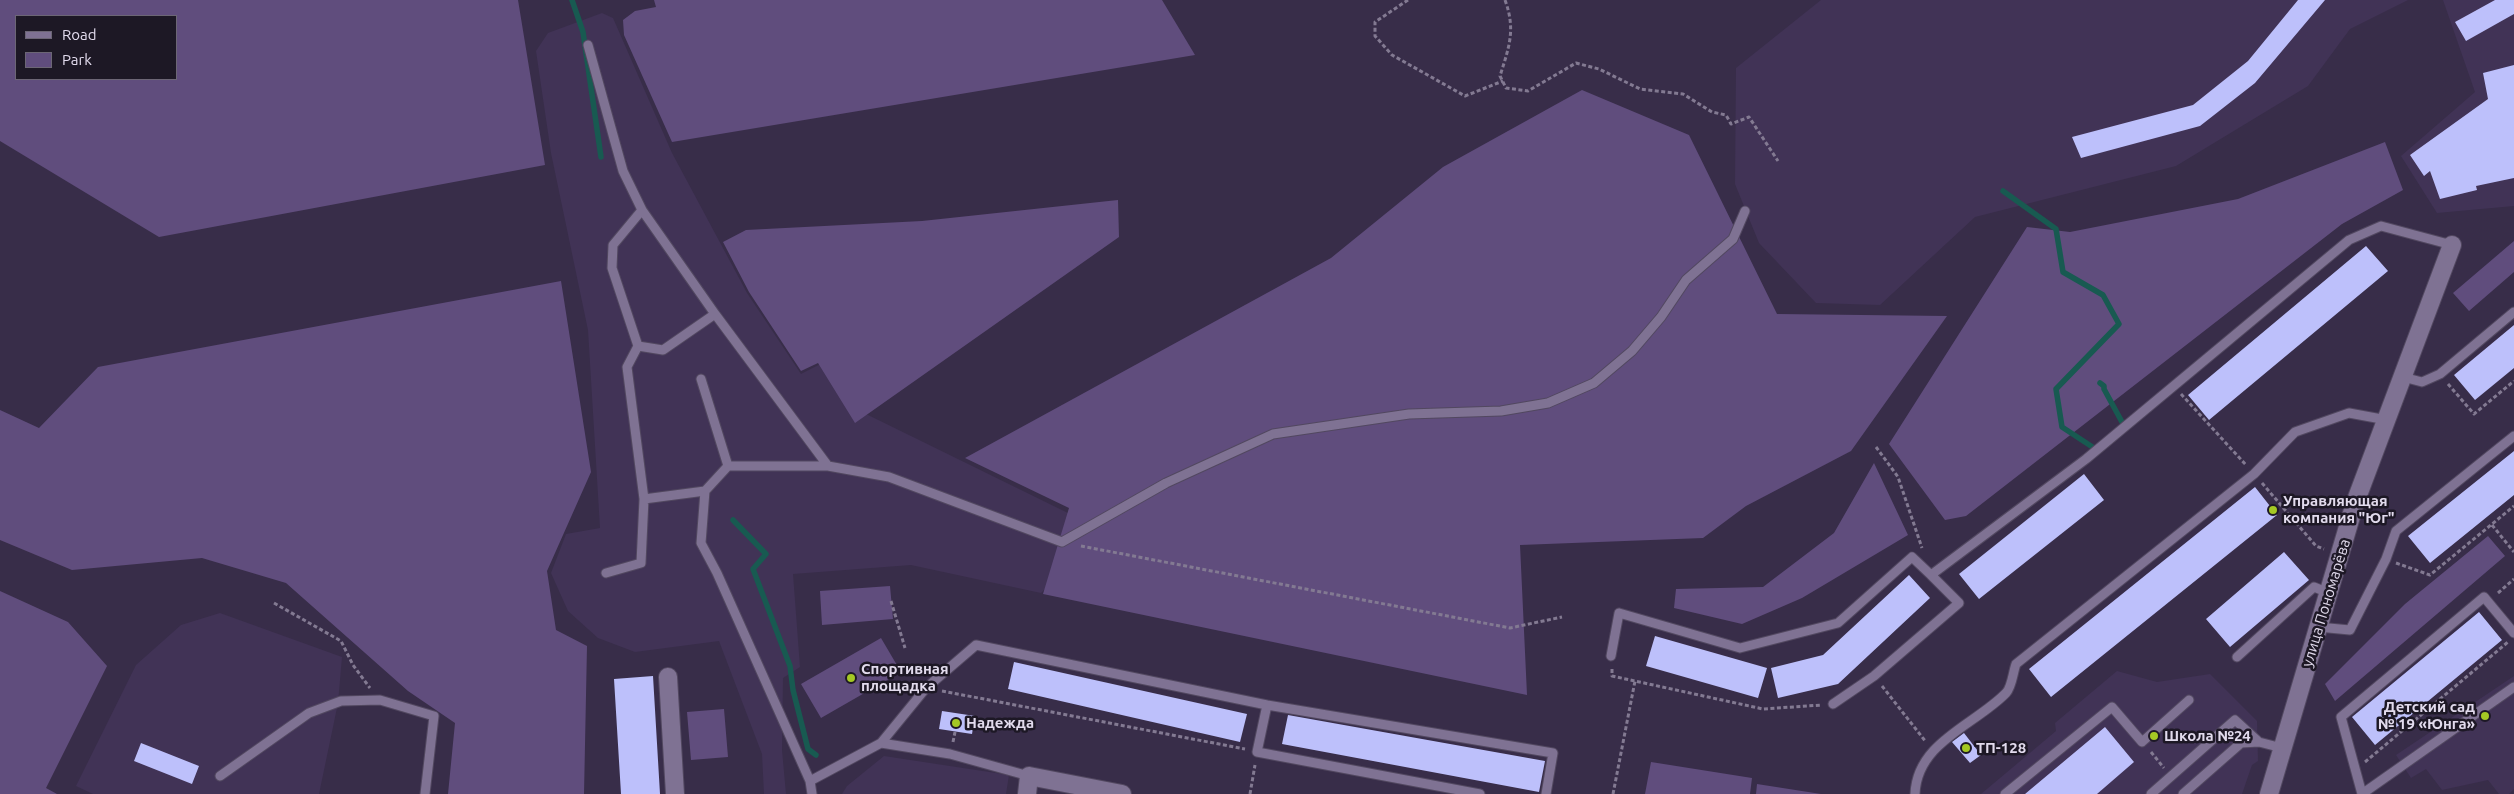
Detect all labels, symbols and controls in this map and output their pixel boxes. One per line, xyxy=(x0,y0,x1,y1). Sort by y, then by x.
legend xyxy=(15,15,178,80)
text: Road xyxy=(62,26,97,43)
text: Park xyxy=(62,51,92,68)
place label: Управляющая компания "Юг" xyxy=(2283,492,2395,527)
marker: Управляющая компания "Юг" xyxy=(2267,504,2279,516)
street label: улица Пономарёва xyxy=(2298,537,2354,669)
place label: Спортивная площадка xyxy=(861,660,949,695)
marker: Спортивная площадка xyxy=(845,672,857,684)
place label: Детский сад № 19 «Юнга» xyxy=(2378,698,2475,733)
marker: Детский сад № 19 «Юнга» xyxy=(2479,710,2491,722)
place label: Надежда xyxy=(966,714,1034,732)
marker: Надежда xyxy=(950,717,962,729)
place label: Школа №24 xyxy=(2164,727,2251,745)
marker: Школа №24 xyxy=(2148,730,2160,742)
place label: ТП-128 xyxy=(1976,739,2026,757)
marker: ТП-128 xyxy=(1960,742,1972,754)

